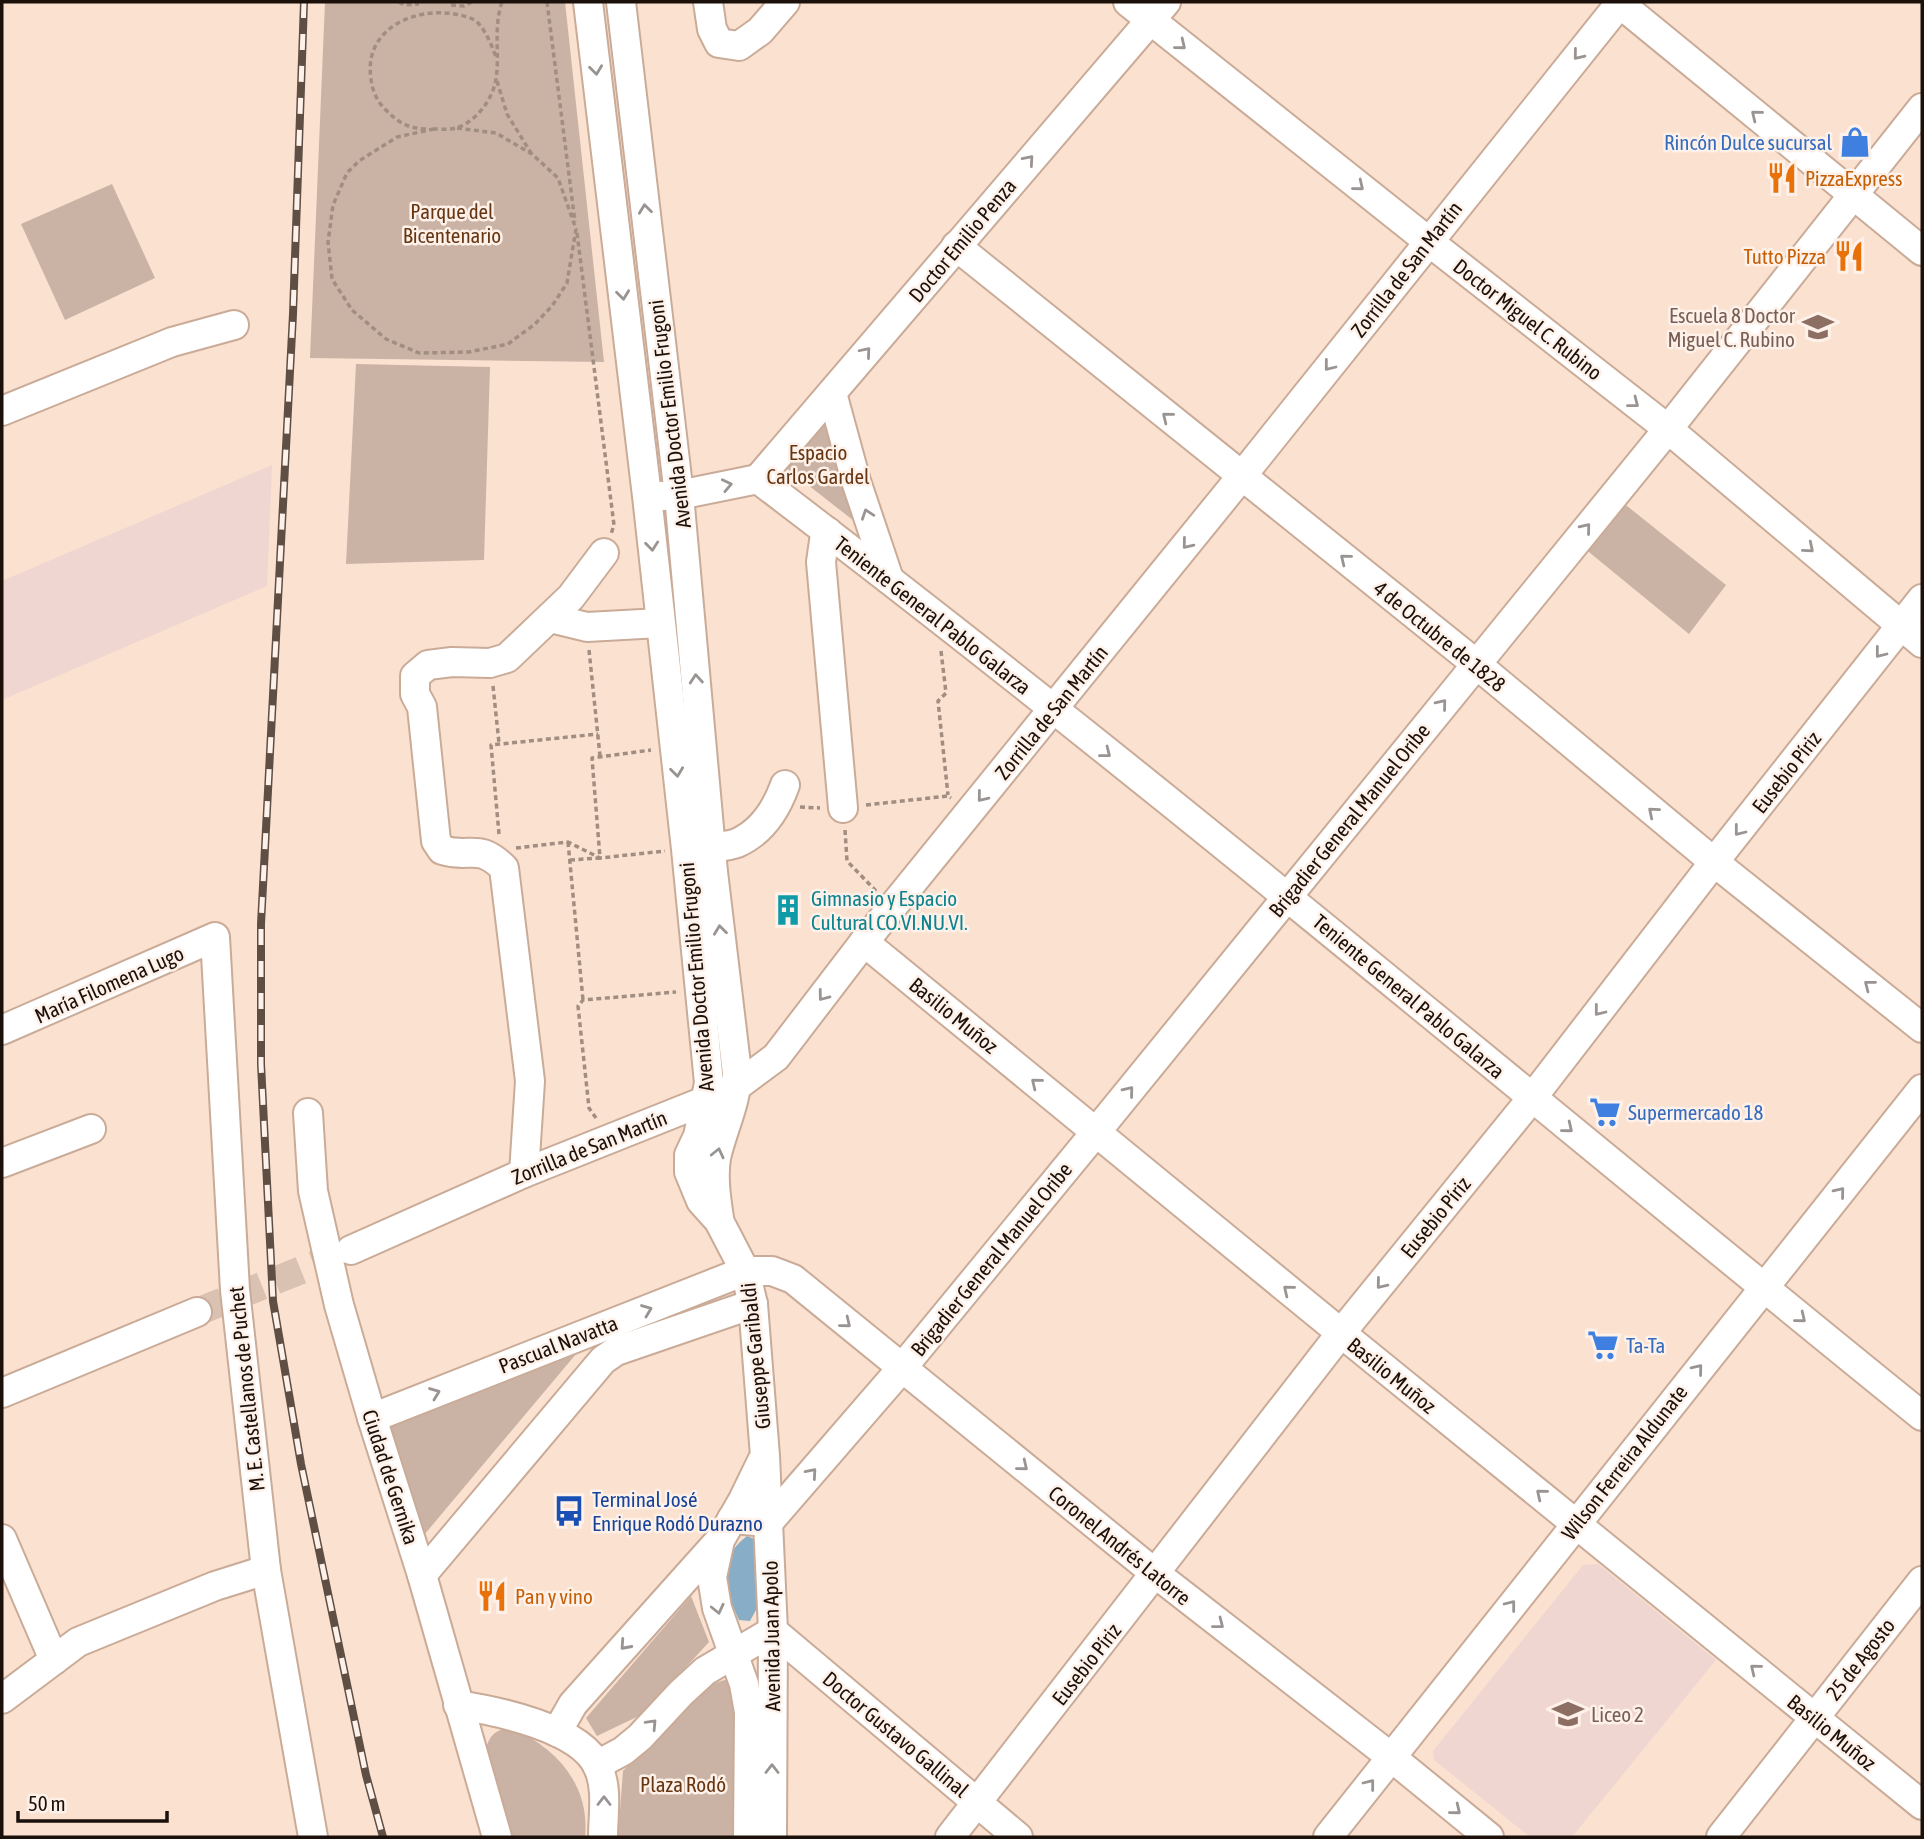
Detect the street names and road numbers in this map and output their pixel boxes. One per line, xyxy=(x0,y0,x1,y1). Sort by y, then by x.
street label: Doctor Emilio Penza xyxy=(904,174,1020,306)
street label: Zorrilla de San Martín xyxy=(1346,197,1466,341)
street label: Doctor Miguel C. Rubino xyxy=(1449,254,1607,384)
street label: Avenida Doctor Emilio Frugoni xyxy=(643,298,695,530)
street label: Teniente General Pablo Galarza xyxy=(830,531,1036,699)
street label: 4 de Octubre de 1828 xyxy=(1370,576,1510,696)
street label: Zorrilla de San Martín xyxy=(990,640,1112,784)
street label: Brigadier General Manuel Oribe xyxy=(1264,718,1434,922)
street label: Eusebio Píriz xyxy=(1747,726,1826,818)
street label: Avenida Doctor Emilio Frugoni xyxy=(674,861,718,1093)
street label: Teniente General Pablo Galarza xyxy=(1308,909,1510,1083)
street label: María Filomena Lugo xyxy=(31,940,187,1028)
street label: Basilio Muñoz xyxy=(905,972,1003,1058)
street label: Zorrilla de San Martín xyxy=(508,1105,670,1189)
street label: Brigadier General Manuel Oribe xyxy=(906,1157,1076,1361)
street label: Eusebio Píriz xyxy=(1395,1171,1475,1262)
street label: Giuseppe Garibaldi xyxy=(735,1282,775,1430)
street label: M. E. Castellanos de Puchet xyxy=(223,1285,269,1493)
street label: Pascual Navatta xyxy=(495,1310,621,1378)
street label: Basilio Muñoz xyxy=(1343,1332,1441,1418)
street label: Wilson Ferreira Aldunate xyxy=(1556,1380,1692,1544)
street label: Ciudad de Gernika xyxy=(358,1407,424,1547)
street label: Coronel Andrés Latorre xyxy=(1044,1480,1196,1610)
street label: Avenida Juan Apolo xyxy=(758,1560,784,1712)
street label: 25 de Agosto xyxy=(1821,1613,1899,1705)
street label: Eusebio Píriz xyxy=(1047,1618,1126,1710)
street label: Doctor Gustavo Gallinal xyxy=(818,1666,974,1802)
street label: Basilio Muñoz xyxy=(1783,1689,1881,1775)

